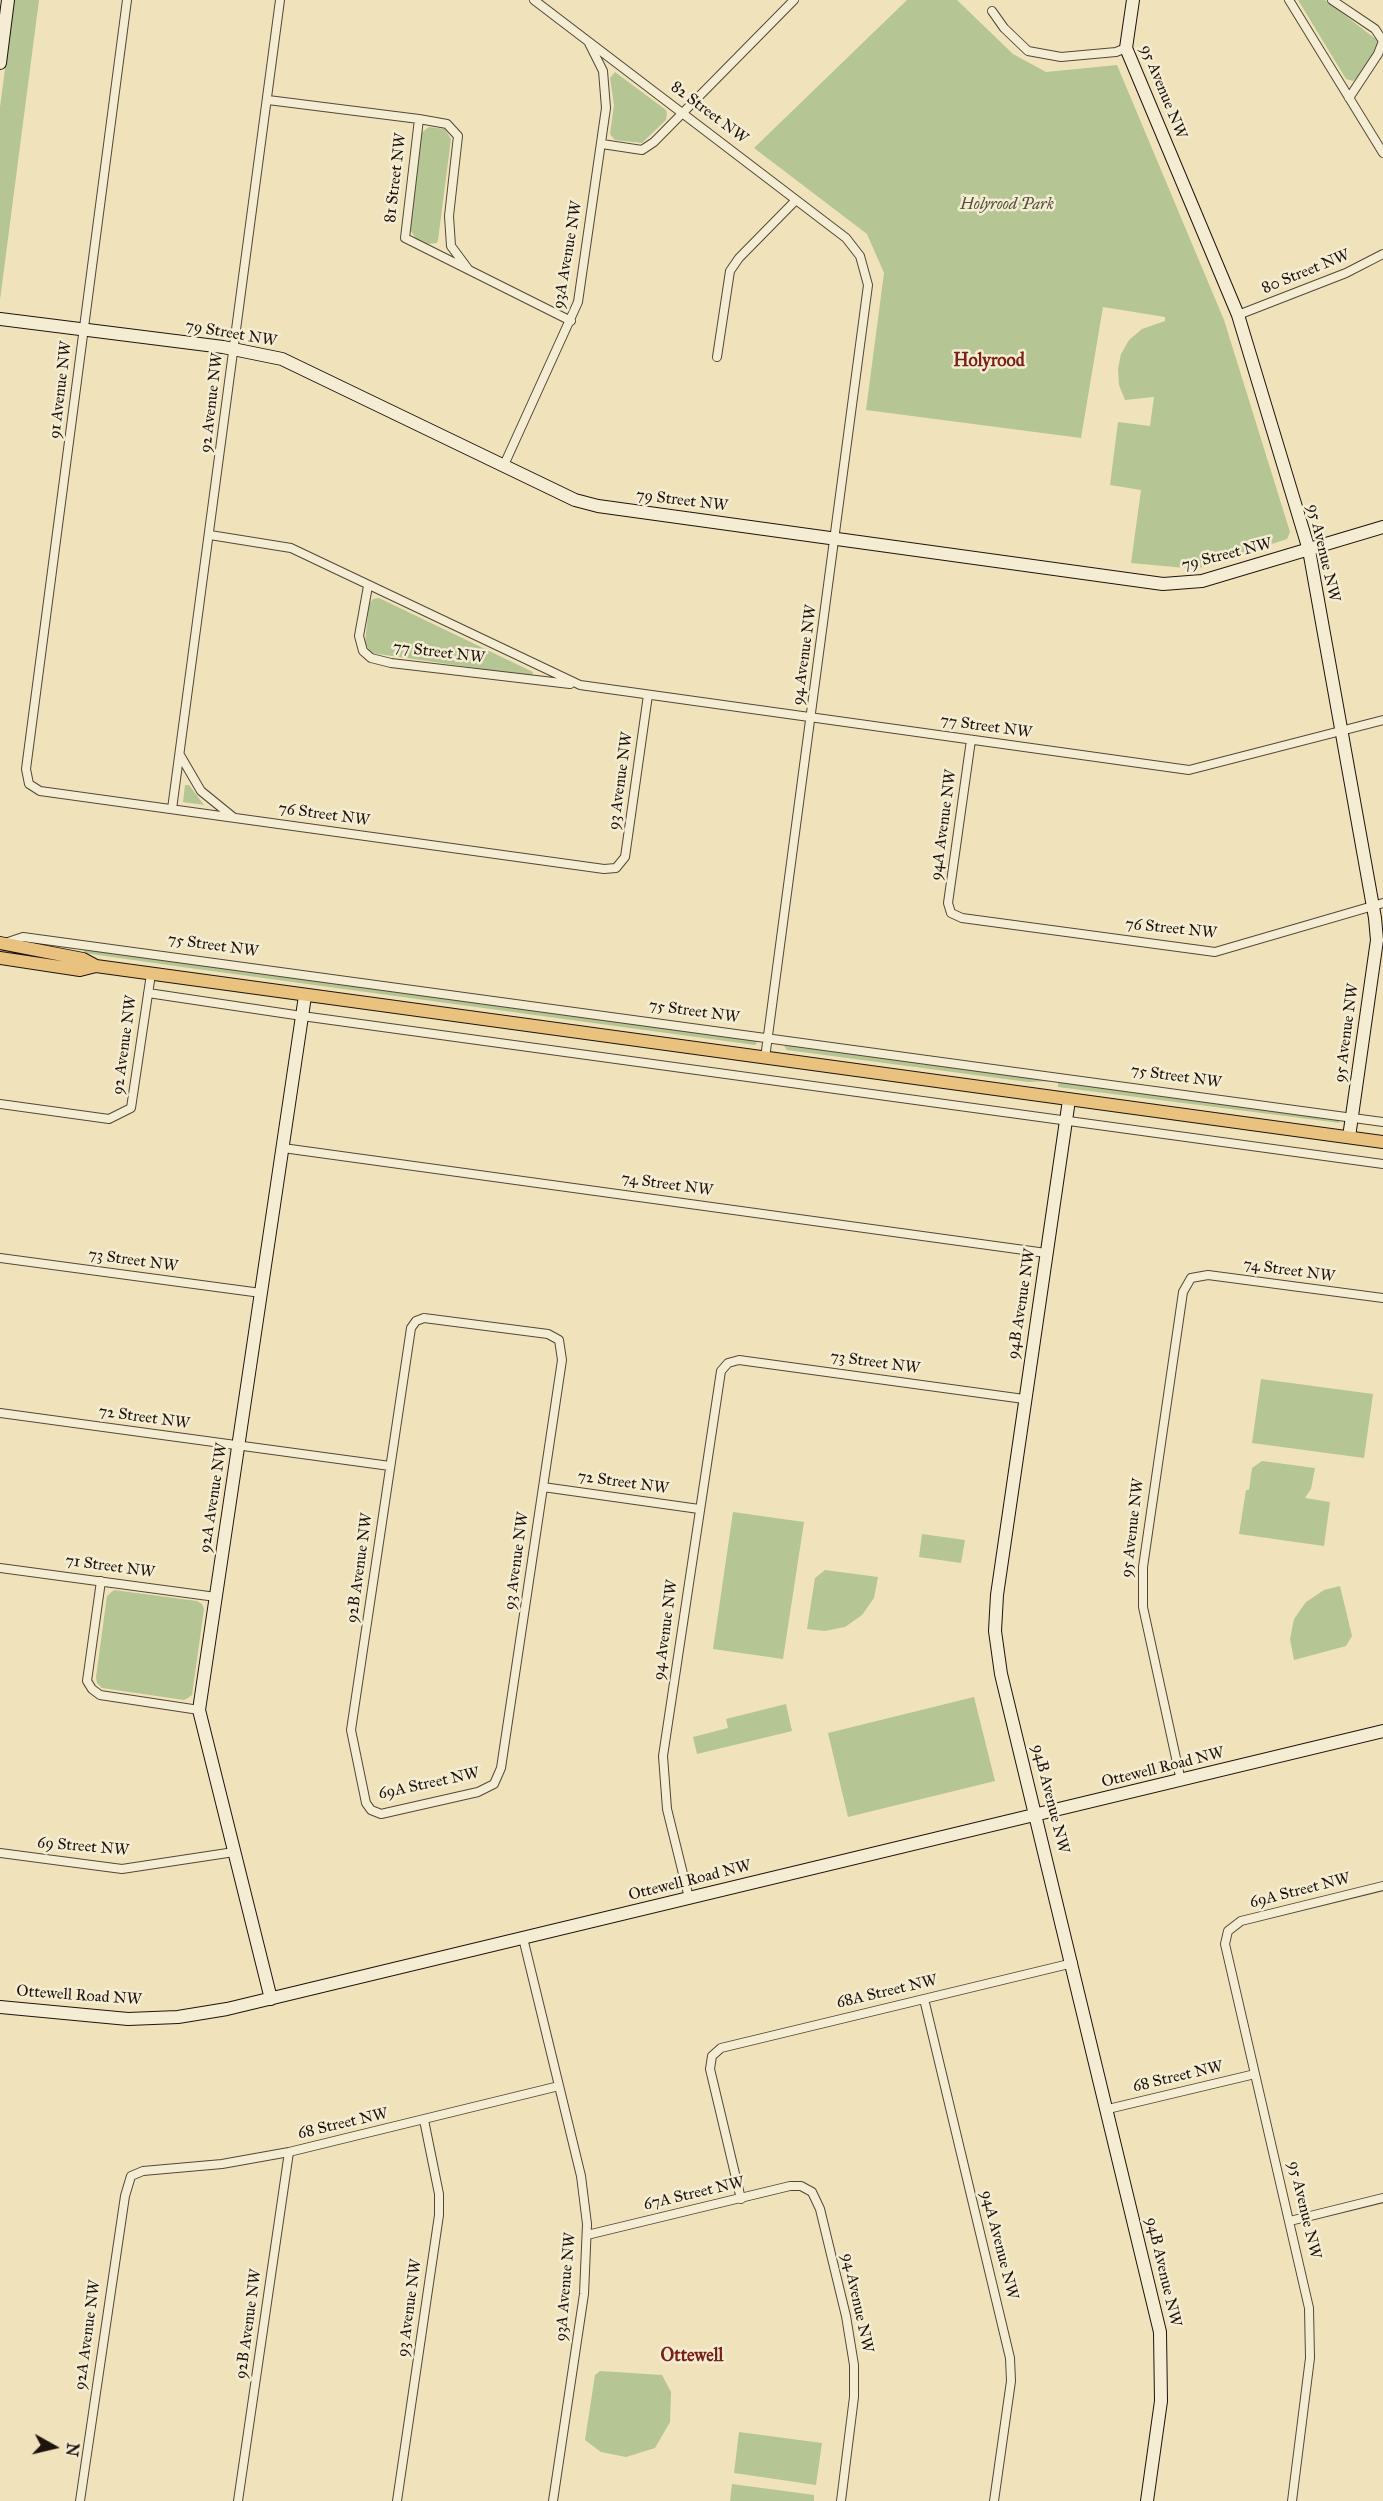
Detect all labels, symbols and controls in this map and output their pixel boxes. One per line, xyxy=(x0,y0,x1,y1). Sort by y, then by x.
street label: 95 Avenue NW xyxy=(1135,42,1191,142)
street label: 82 Street NW xyxy=(667,78,751,148)
street label: 81 Street NW xyxy=(381,132,411,224)
park label: Holyrood Park xyxy=(960,195,1054,215)
street label: 93A Avenue NW xyxy=(549,199,587,311)
street label: 80 Street NW xyxy=(1259,246,1353,298)
street label: 79 Street NW xyxy=(184,317,278,351)
street label: 91 Avenue NW xyxy=(45,340,77,440)
district label: Holyrood xyxy=(953,351,1025,373)
street label: 92 Avenue NW xyxy=(196,352,228,454)
street label: 79 Street NW xyxy=(635,486,729,516)
street label: 95 Avenue NW xyxy=(1302,502,1344,604)
street label: 79 Street NW xyxy=(1180,534,1274,576)
street label: 94 Avenue NW xyxy=(788,604,822,706)
street label: 77 Street NW xyxy=(392,638,486,668)
street label: 77 Street NW xyxy=(939,711,1033,743)
street label: 93 Avenue NW xyxy=(605,731,637,831)
street label: 94A Avenue NW xyxy=(927,768,961,882)
street label: 76 Street NW xyxy=(277,799,371,831)
street label: 76 Street NW xyxy=(1124,915,1218,943)
street label: 75 Street NW xyxy=(166,930,260,962)
street label: 95 Avenue NW xyxy=(1331,982,1363,1084)
street label: 92 Avenue NW xyxy=(109,994,141,1096)
street label: 75 Street NW xyxy=(647,996,741,1028)
street label: 75 Street NW xyxy=(1129,1061,1223,1093)
street label: 74 Street NW xyxy=(620,1169,714,1201)
street label: 73 Street NW xyxy=(87,1245,179,1277)
street label: 94B Avenue NW xyxy=(1004,1247,1040,1361)
street label: 74 Street NW xyxy=(1242,1255,1336,1287)
street label: 73 Street NW xyxy=(829,1347,921,1379)
street label: 72 Street NW xyxy=(97,1402,191,1434)
street label: 92A Avenue NW xyxy=(196,1442,232,1554)
street label: 72 Street NW xyxy=(576,1467,670,1499)
street label: 95 Avenue NW xyxy=(1117,1477,1149,1579)
street label: 93 Avenue NW xyxy=(501,1511,533,1611)
street label: 92B Avenue NW xyxy=(343,1512,377,1624)
street label: 71 Street NW xyxy=(64,1551,156,1583)
street label: 94 Avenue NW xyxy=(649,1579,683,1681)
street label: 94B Avenue NW xyxy=(1027,1742,1073,1856)
street label: Ottewell Road NW xyxy=(1100,1743,1226,1793)
street label: 69A Street NW xyxy=(377,1764,481,1804)
street label: 69 Street NW xyxy=(36,1833,130,1861)
street label: Ottewell Road NW xyxy=(627,1856,753,1906)
street label: 69A Street NW xyxy=(1248,1869,1352,1913)
street label: 68A Street NW xyxy=(835,1971,939,2013)
street label: Ottewell Road NW xyxy=(16,1982,142,2010)
street label: 68 Street NW xyxy=(1131,2057,1225,2097)
street label: 68 Street NW xyxy=(296,2104,390,2144)
street label: 95 Avenue NW xyxy=(1283,2159,1325,2261)
street label: 67A Street NW xyxy=(642,2173,746,2215)
street label: 94A Avenue NW xyxy=(976,2188,1022,2302)
street label: 94B Avenue NW xyxy=(1141,2215,1185,2329)
street label: 93A Avenue NW xyxy=(552,2232,580,2342)
street label: 94 Avenue NW xyxy=(837,2252,877,2354)
street label: 93 Avenue NW xyxy=(394,2258,426,2358)
street label: 92B Avenue NW xyxy=(232,2268,266,2380)
street label: 92A Avenue NW xyxy=(71,2279,105,2391)
district label: Ottewell xyxy=(661,2346,723,2368)
north arrow xyxy=(24,2417,84,2477)
text: N xyxy=(62,2442,83,2458)

